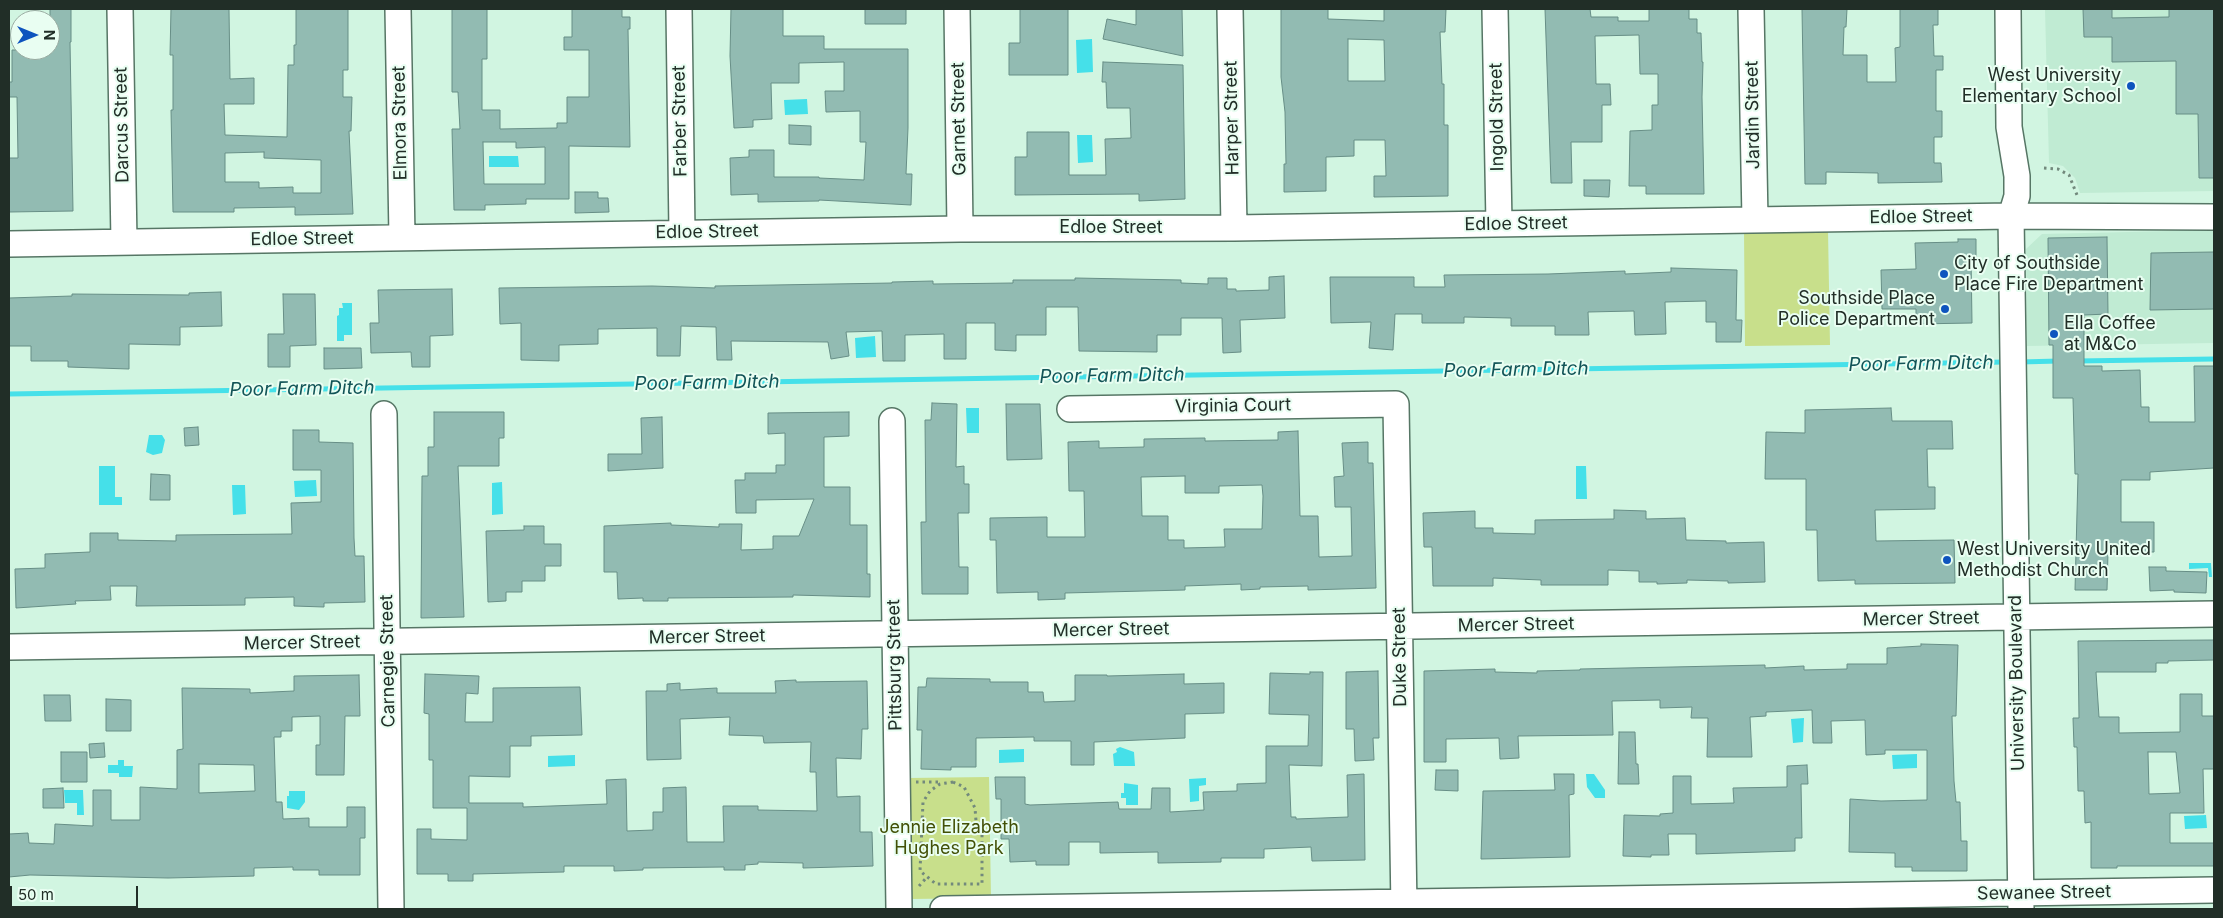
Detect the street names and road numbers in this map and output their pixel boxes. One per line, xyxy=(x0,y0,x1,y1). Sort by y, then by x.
street label: Harper Street xyxy=(1220,60,1244,176)
street label: Jardin Street xyxy=(1741,60,1765,170)
street label: Garnet Street xyxy=(947,62,971,176)
street label: Ingold Street xyxy=(1485,63,1509,171)
street label: Farber Street xyxy=(668,65,692,177)
street label: Elmora Street xyxy=(388,66,412,180)
street label: Darcus Street xyxy=(110,67,134,183)
street label: Edloe Street xyxy=(1869,205,1973,229)
street label: Edloe Street xyxy=(1464,212,1568,236)
street label: Edloe Street xyxy=(1059,217,1163,239)
street label: Edloe Street xyxy=(655,220,759,244)
street label: Edloe Street xyxy=(250,227,354,251)
street label: Virginia Court xyxy=(1175,394,1291,418)
street label: Carnegie Street xyxy=(376,594,400,728)
street label: University Boulevard xyxy=(2005,595,2029,771)
street label: Pittsburg Street xyxy=(883,599,907,731)
street label: Duke Street xyxy=(1388,607,1412,707)
street label: Mercer Street xyxy=(1863,607,1979,631)
street label: Mercer Street xyxy=(1458,613,1574,637)
street label: Mercer Street xyxy=(1053,618,1169,642)
street label: Mercer Street xyxy=(649,625,765,649)
street label: Mercer Street xyxy=(244,631,360,655)
street label: Sewanee Street xyxy=(1977,881,2111,905)

